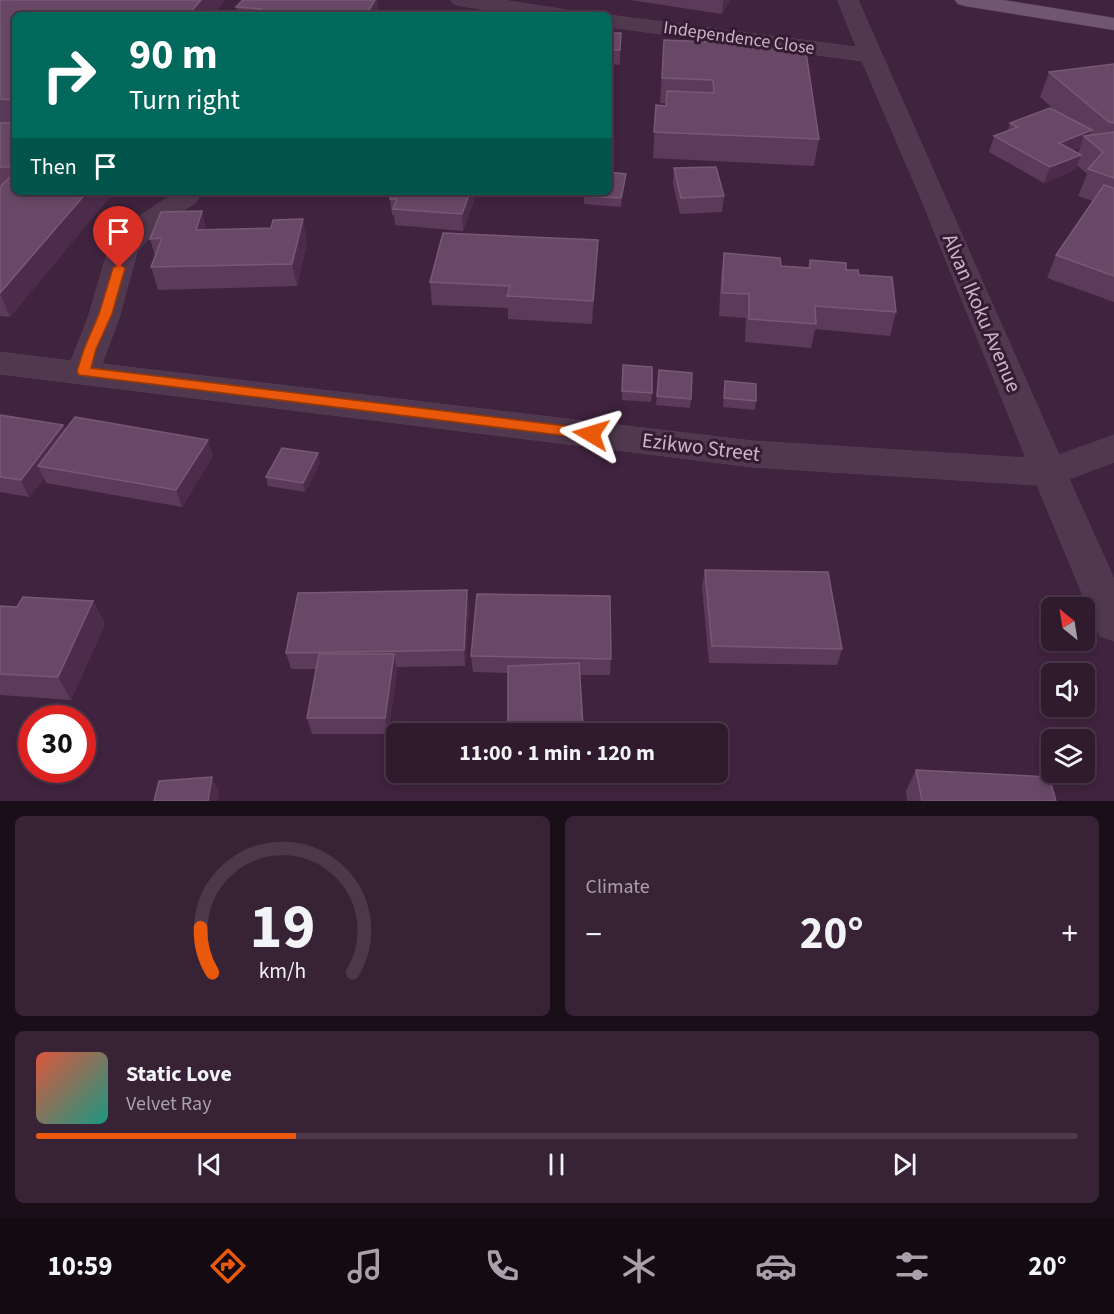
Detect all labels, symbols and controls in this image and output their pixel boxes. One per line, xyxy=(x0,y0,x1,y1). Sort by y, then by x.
street label: Independence Close xyxy=(662,15,816,61)
text: 90 m xyxy=(129,25,218,85)
icon: right xyxy=(30,36,108,114)
text: Turn right xyxy=(129,81,240,120)
icon: arrive xyxy=(89,150,122,183)
text: Then xyxy=(30,151,77,183)
pin xyxy=(93,206,144,268)
icon: arrive xyxy=(102,215,135,248)
street label: Alvan Ikoku Avenue xyxy=(935,229,1029,397)
position arrow xyxy=(559,402,623,466)
street label: Ezikwo Street xyxy=(640,425,762,469)
north arrow xyxy=(1041,597,1095,651)
map controls xyxy=(1041,597,1095,783)
button: sound xyxy=(1041,663,1095,717)
speed limit sign: 30 xyxy=(18,705,96,783)
button: layers xyxy=(1041,729,1095,783)
text: 11:00 · 1 min · 120 m xyxy=(459,737,655,769)
text: Climate xyxy=(586,873,650,901)
text: 19 xyxy=(249,883,315,972)
text: 20° xyxy=(800,902,864,966)
text: − xyxy=(586,911,602,958)
text: + xyxy=(1062,911,1078,958)
text: km/h xyxy=(258,956,306,987)
text: Static Love xyxy=(126,1058,232,1090)
text: Velvet Ray xyxy=(126,1090,212,1118)
icon: previous xyxy=(193,1148,226,1181)
icon: pause xyxy=(540,1148,573,1181)
icon: next xyxy=(888,1148,921,1181)
icon: directions xyxy=(207,1245,249,1287)
icon: music xyxy=(344,1245,386,1287)
icon: phone xyxy=(481,1245,523,1287)
icon: climate xyxy=(618,1245,660,1287)
icon: car xyxy=(755,1245,797,1287)
icon: filters xyxy=(891,1245,933,1287)
text: 10:59 xyxy=(47,1247,113,1286)
text: 20° xyxy=(1028,1247,1067,1286)

